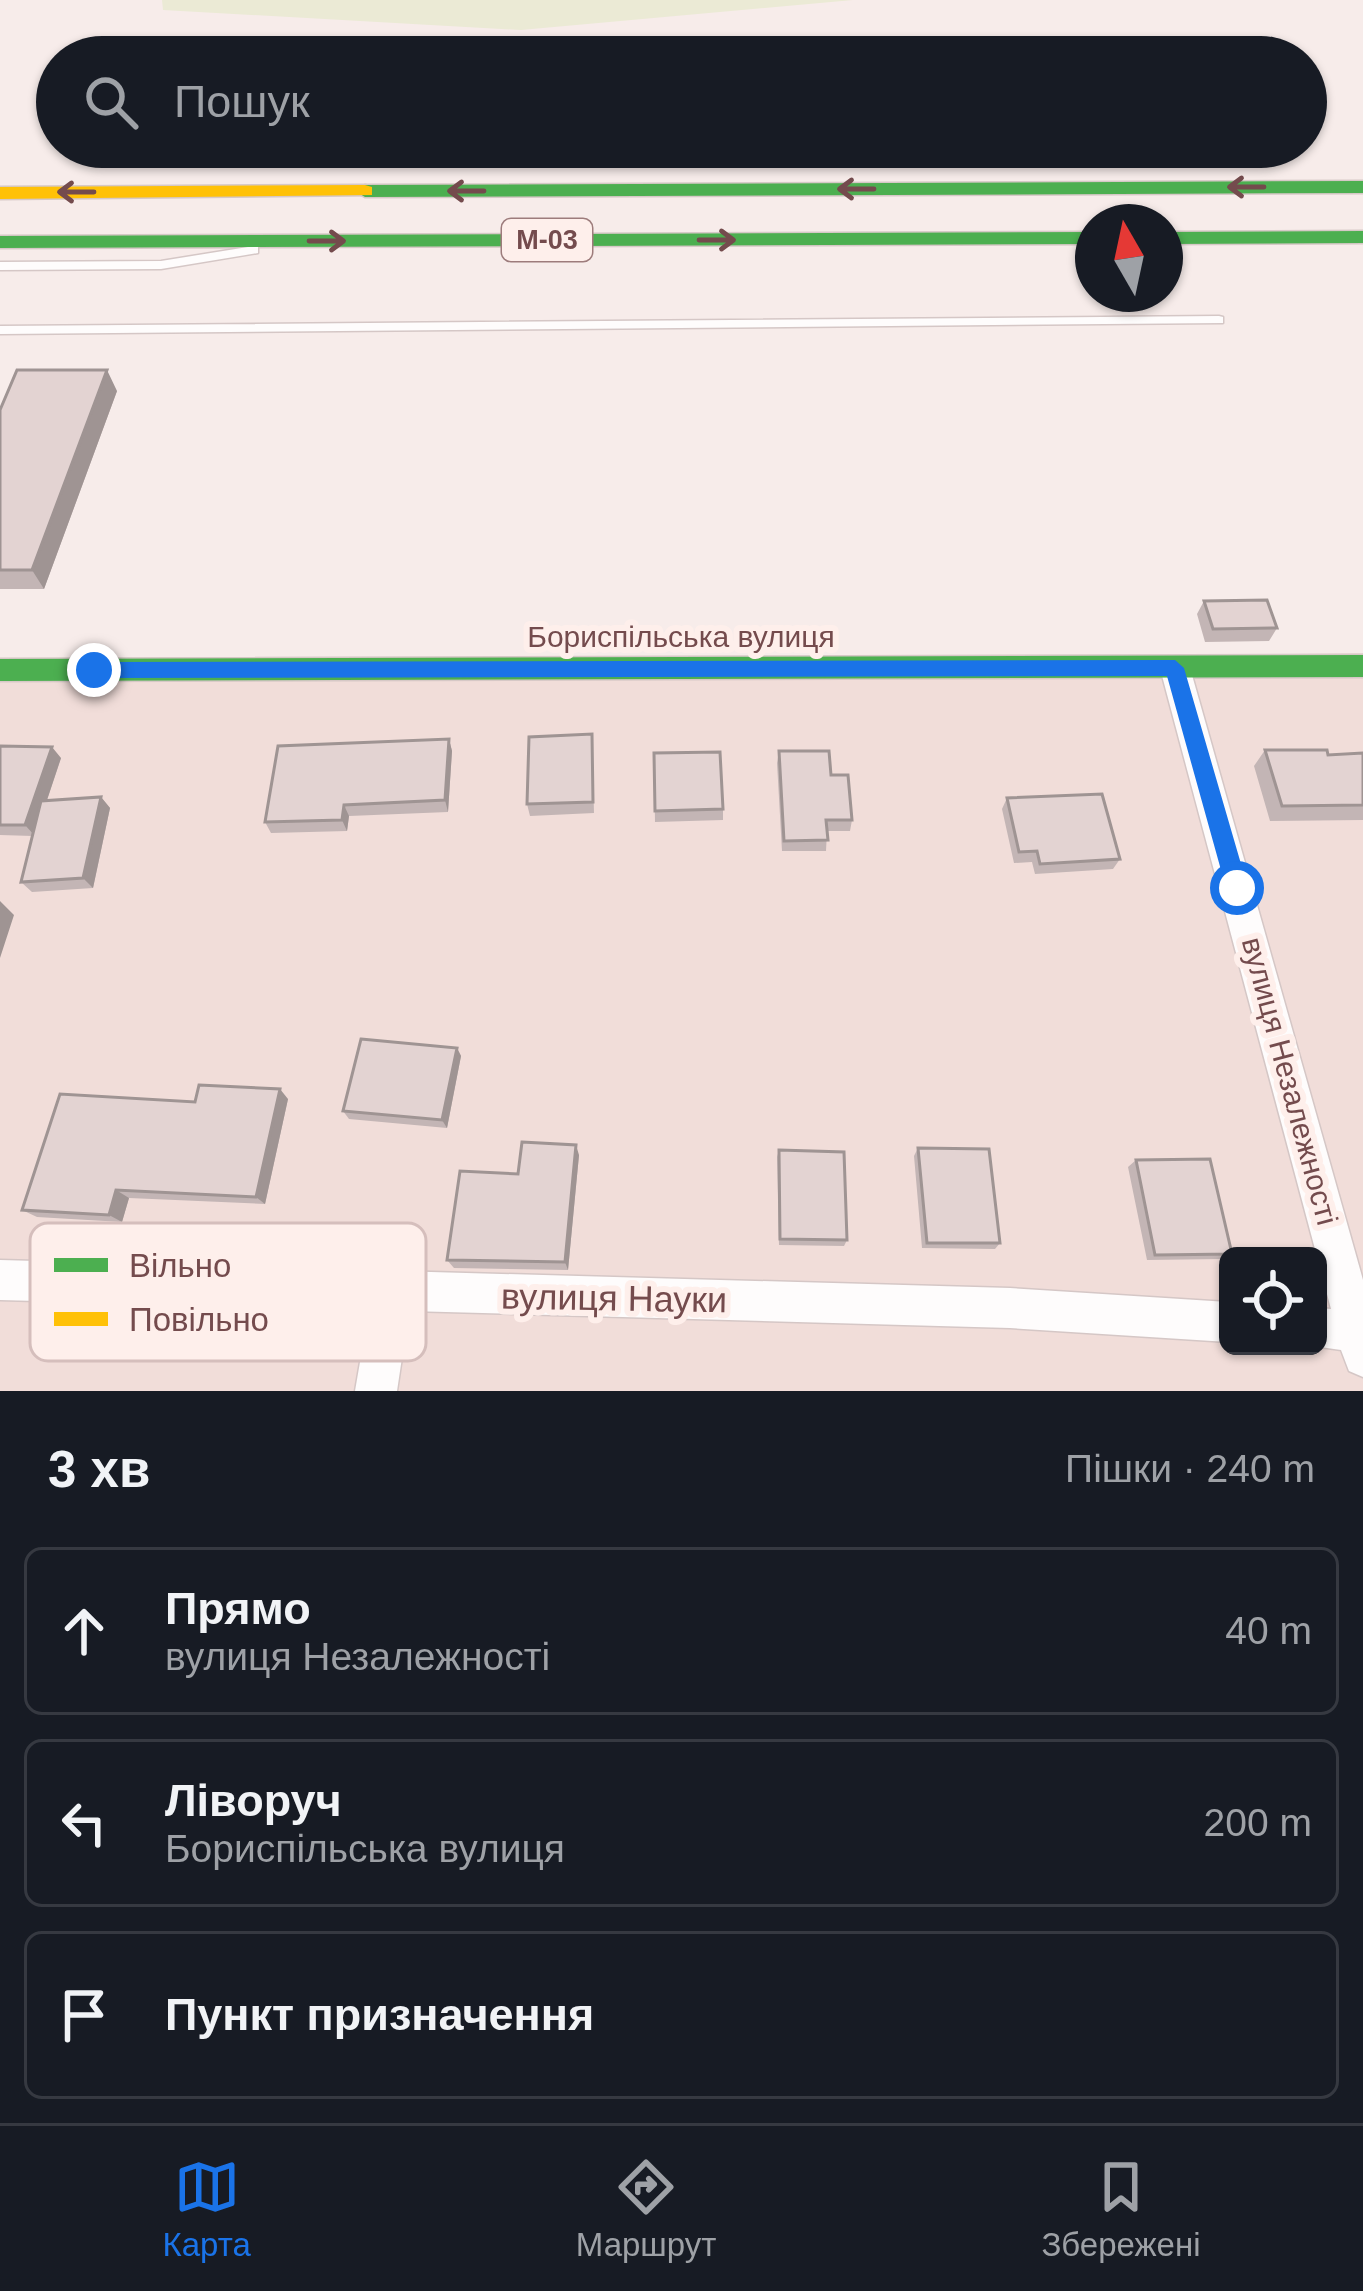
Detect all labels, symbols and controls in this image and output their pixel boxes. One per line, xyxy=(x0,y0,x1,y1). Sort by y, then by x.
search box xyxy=(36,36,1327,168)
icon: search xyxy=(78,69,144,135)
text: Пошук xyxy=(174,76,310,127)
one-way arrow xyxy=(1227,176,1266,199)
one-way arrow xyxy=(837,178,876,200)
one-way arrow xyxy=(447,180,486,202)
one-way arrow xyxy=(57,181,96,203)
north arrow xyxy=(1075,204,1183,312)
road number: М-03 xyxy=(502,219,592,261)
one-way arrow xyxy=(697,229,736,251)
one-way arrow xyxy=(307,230,346,252)
street label: Бориспільська вулиця xyxy=(527,620,835,653)
route end xyxy=(67,643,121,697)
route start xyxy=(1210,861,1264,915)
street label: вулиця Незалежності xyxy=(1236,934,1344,1228)
legend xyxy=(30,1223,426,1361)
text: Вільно xyxy=(129,1247,231,1284)
map controls xyxy=(1219,1247,1327,1355)
button: locate xyxy=(1219,1247,1327,1355)
street label: вулиця Науки xyxy=(501,1276,727,1320)
text: Повільно xyxy=(129,1301,269,1338)
text: 3 хв xyxy=(48,1441,150,1498)
text: Пішки · 240 m xyxy=(1065,1447,1315,1490)
text: Прямо xyxy=(165,1583,311,1634)
icon: ahead xyxy=(51,1598,117,1664)
text: 40 m xyxy=(1225,1609,1312,1652)
text: вулиця Незалежності xyxy=(165,1635,550,1678)
text: Ліворуч xyxy=(165,1775,342,1826)
icon: left xyxy=(51,1790,117,1856)
text: 200 m xyxy=(1204,1801,1312,1844)
text: Бориспільська вулиця xyxy=(165,1827,565,1870)
icon: arrive xyxy=(51,1982,117,2048)
text: Пункт призначення xyxy=(165,1989,594,2040)
tab: Карта xyxy=(162,2154,251,2264)
tab: Маршрут xyxy=(576,2154,716,2264)
tab: Збережені xyxy=(1041,2154,1201,2264)

